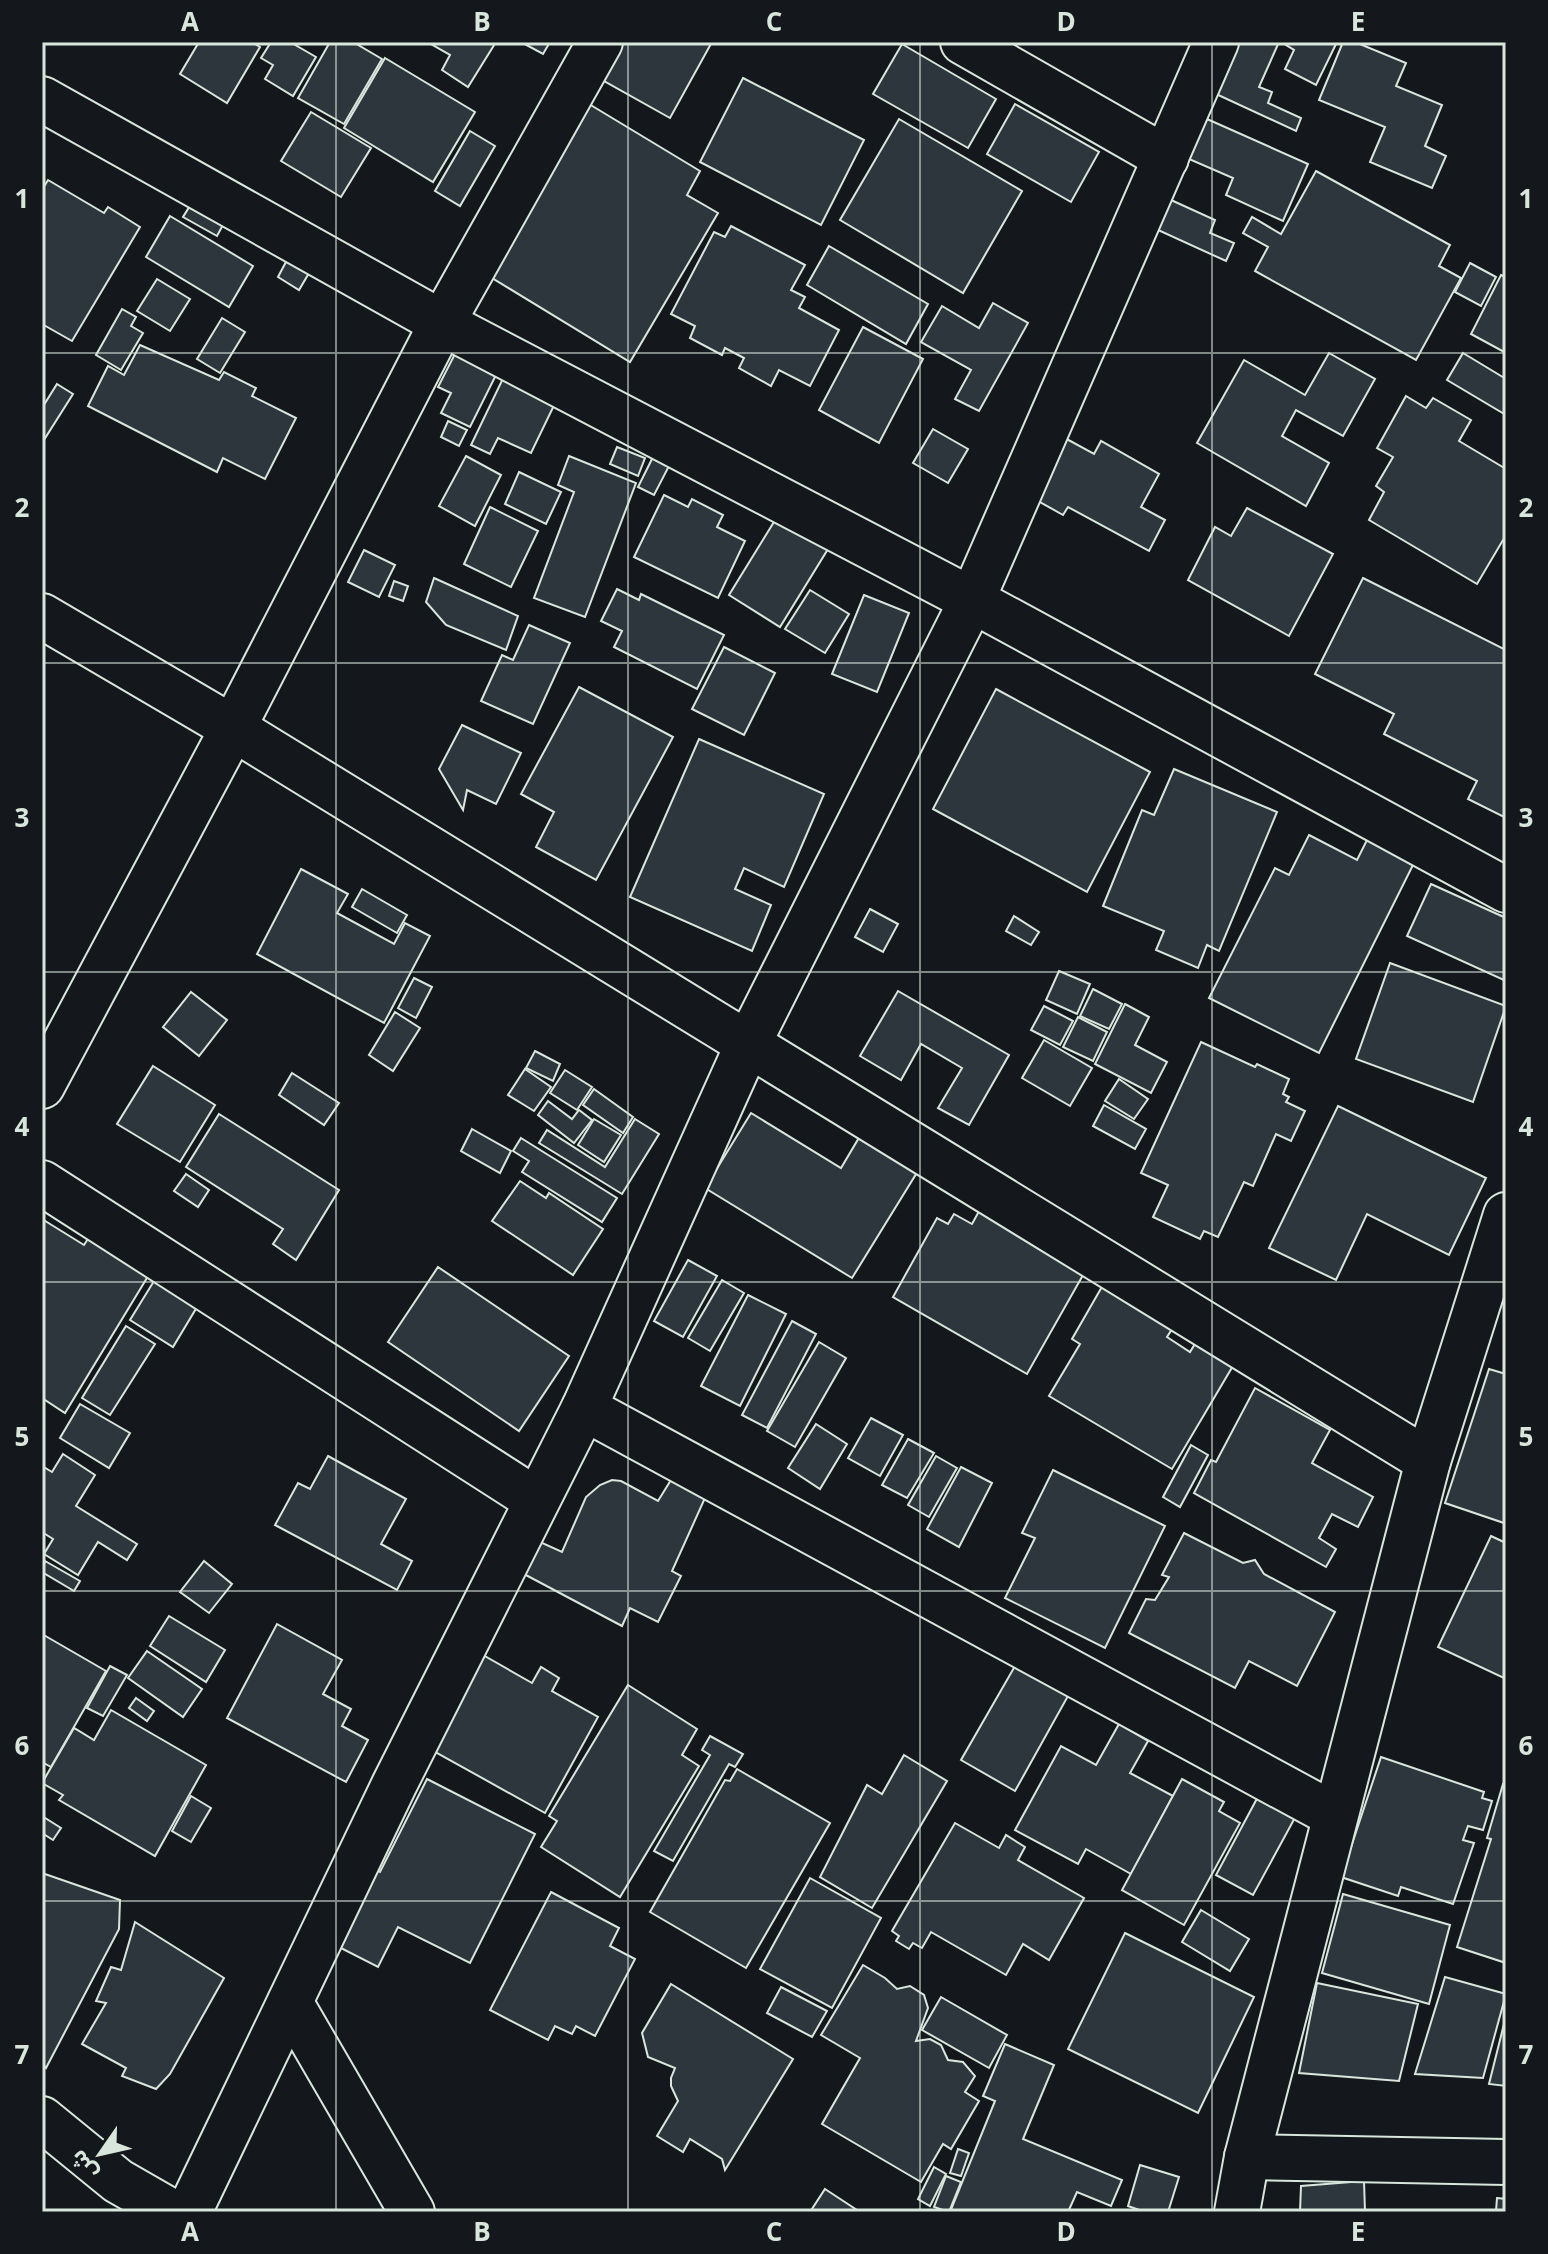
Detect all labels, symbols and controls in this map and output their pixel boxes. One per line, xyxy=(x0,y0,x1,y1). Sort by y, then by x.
text: A xyxy=(181,3,199,39)
text: B xyxy=(473,3,491,39)
text: C xyxy=(766,3,782,39)
text: D xyxy=(1056,3,1076,39)
text: E xyxy=(1351,3,1365,39)
text: 1 xyxy=(15,180,29,216)
text: 1 xyxy=(1519,180,1533,216)
text: 2 xyxy=(15,489,30,525)
text: 2 xyxy=(1519,489,1534,525)
text: 3 xyxy=(15,799,29,835)
text: 3 xyxy=(1519,799,1533,835)
text: 4 xyxy=(15,1108,30,1144)
text: 4 xyxy=(1519,1108,1534,1144)
text: 5 xyxy=(15,1418,29,1454)
text: 5 xyxy=(1519,1418,1533,1454)
text: 6 xyxy=(15,1727,30,1763)
text: 6 xyxy=(1519,1727,1534,1763)
text: 7 xyxy=(15,2036,30,2072)
text: 7 xyxy=(1519,2036,1534,2072)
north arrow xyxy=(60,2114,140,2194)
text: ش xyxy=(62,2145,103,2187)
text: A xyxy=(181,2213,199,2249)
text: B xyxy=(473,2213,491,2249)
text: C xyxy=(766,2213,782,2249)
text: D xyxy=(1056,2213,1076,2249)
text: E xyxy=(1351,2213,1365,2249)

